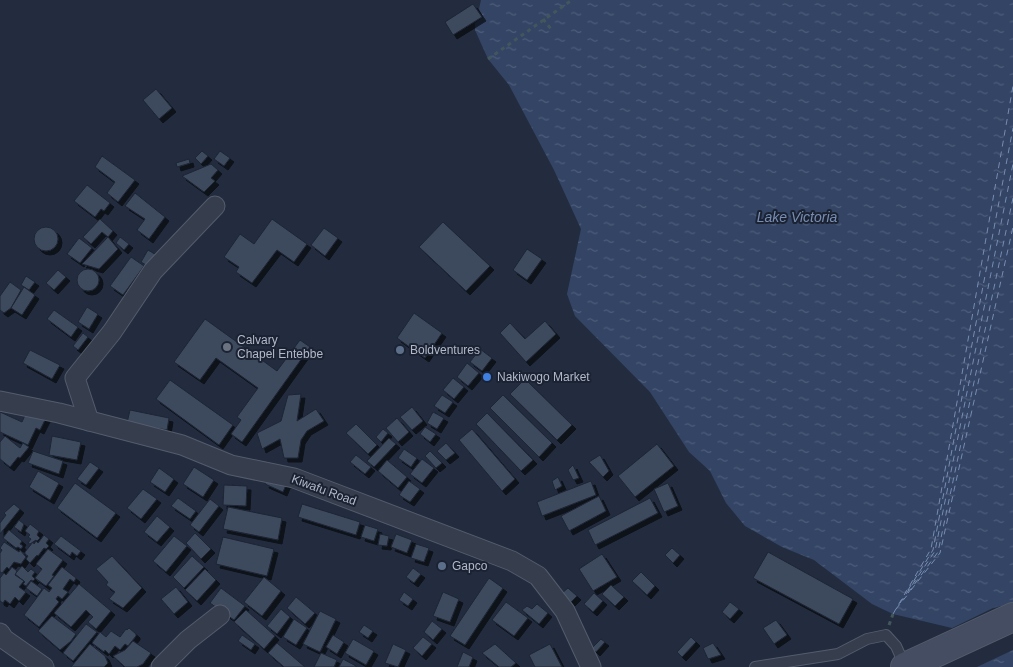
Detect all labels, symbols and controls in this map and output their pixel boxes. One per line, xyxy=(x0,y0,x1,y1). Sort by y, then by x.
water label: Lake Victoria xyxy=(757,209,838,225)
place label: Calvary Chapel Entebbe xyxy=(237,333,323,361)
marker: Calvary Chapel Entebbe xyxy=(221,341,233,353)
place label: Boldventures xyxy=(410,343,480,357)
marker: Boldventures xyxy=(394,344,406,356)
place label: Nakiwogo Market xyxy=(497,370,590,384)
marker: Nakiwogo Market xyxy=(481,371,493,383)
street label: Kiwafu Road xyxy=(290,472,358,508)
place label: Gapco xyxy=(452,559,488,573)
marker: Gapco xyxy=(436,560,448,572)

